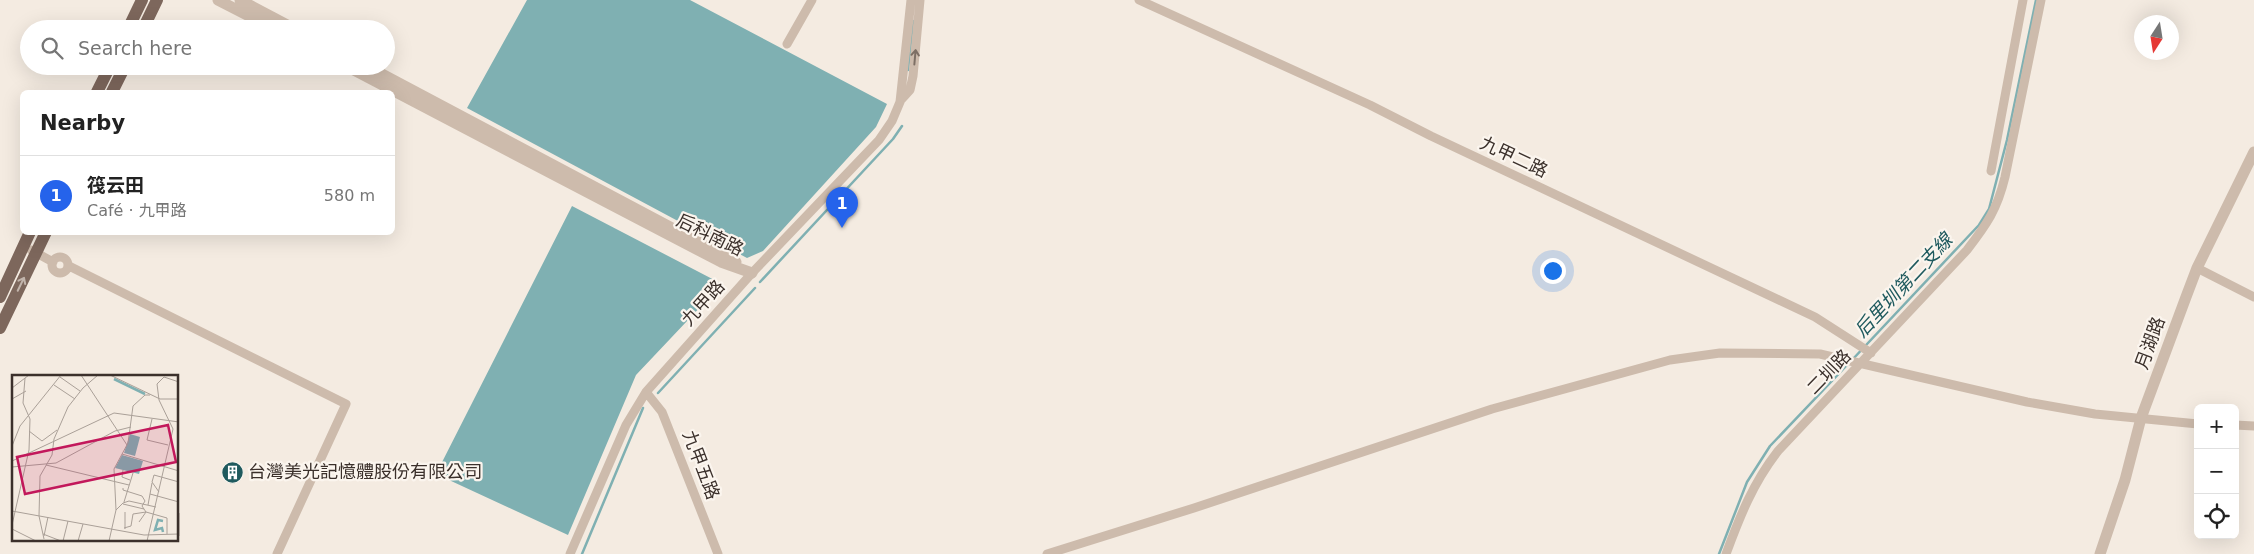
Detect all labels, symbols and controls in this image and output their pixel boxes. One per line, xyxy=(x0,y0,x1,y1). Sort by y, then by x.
north arrow xyxy=(2134,15,2179,60)
search box xyxy=(20,20,395,75)
icon: search xyxy=(38,34,66,62)
text: Search here xyxy=(78,37,192,59)
one-way arrow xyxy=(910,49,920,65)
text: Nearby xyxy=(40,111,125,135)
street label: 九甲二路 xyxy=(1477,132,1551,181)
text: 筏云田 xyxy=(87,174,144,196)
text: 1 xyxy=(50,186,62,205)
text: 580 m xyxy=(324,186,375,205)
pin: 1 xyxy=(826,187,858,228)
text: Café · 九甲路 xyxy=(87,201,187,220)
street label: 后科南路 xyxy=(673,209,747,260)
water label: 后里圳第二支線 xyxy=(1850,227,1958,341)
your location xyxy=(1540,258,1566,284)
street label: 九甲路 xyxy=(677,276,728,330)
one-way arrow xyxy=(17,277,26,292)
street label: 月湖路 xyxy=(2130,314,2169,372)
street label: 二圳路 xyxy=(1802,345,1855,398)
inset map xyxy=(12,375,179,542)
map controls xyxy=(2194,404,2239,539)
button: + xyxy=(2194,404,2239,449)
street label: 九甲五路 xyxy=(679,427,724,502)
button: − xyxy=(2194,449,2239,494)
building icon: 台灣美光記憶體股份有限公司 xyxy=(220,460,244,484)
place label: 台灣美光記憶體股份有限公司 xyxy=(248,461,482,482)
button: locate xyxy=(2194,494,2239,539)

